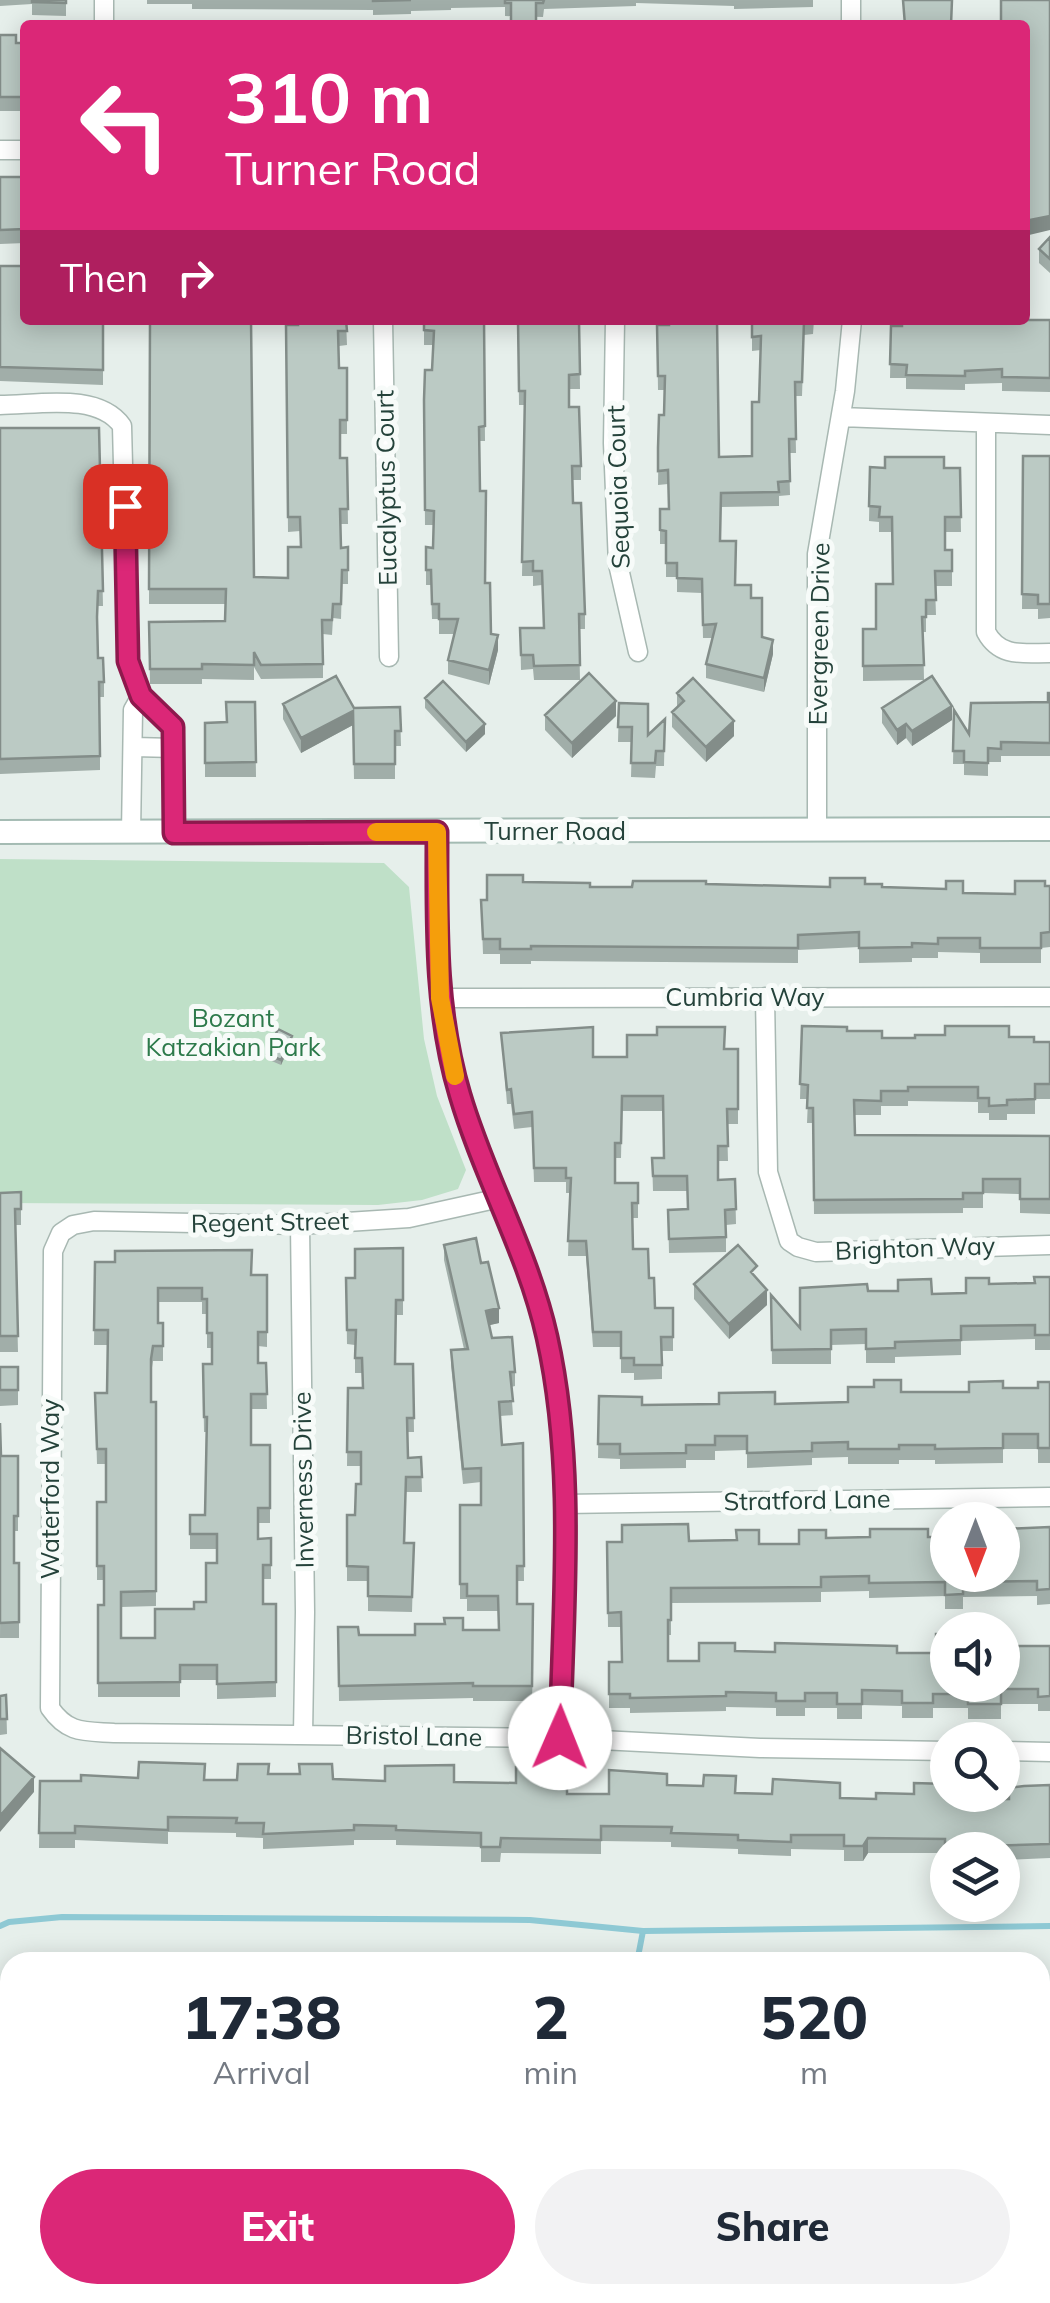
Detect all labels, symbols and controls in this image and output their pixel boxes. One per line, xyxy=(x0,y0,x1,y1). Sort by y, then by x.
text: 310 m xyxy=(225,53,433,141)
icon: left xyxy=(60,60,190,190)
text: Turner Road xyxy=(225,140,480,196)
icon: right xyxy=(168,250,223,305)
text: Then xyxy=(60,254,148,302)
street label: Eucalyptus Court xyxy=(368,390,403,586)
street label: Sequoia Court xyxy=(599,404,636,569)
pin xyxy=(83,464,168,549)
icon: arrive xyxy=(98,479,153,534)
street label: Evergreen Drive xyxy=(801,542,836,726)
street label: Turner Road xyxy=(484,815,626,846)
street label: Cumbria Way xyxy=(665,981,825,1012)
park label: Bozant Katzakian Park xyxy=(145,1002,322,1062)
street label: Regent Street xyxy=(191,1205,350,1238)
street label: Brighton Way xyxy=(834,1229,996,1266)
street label: Inverness Drive xyxy=(285,1391,320,1569)
street label: Waterford Way xyxy=(34,1399,65,1579)
street label: Stratford Lane xyxy=(723,1483,891,1516)
north arrow xyxy=(930,1502,1020,1592)
map controls xyxy=(930,1502,1020,1922)
button: sound xyxy=(930,1612,1020,1702)
position arrow xyxy=(508,1686,612,1790)
street label: Bristol Lane xyxy=(345,1719,483,1752)
button: search xyxy=(930,1722,1020,1812)
button: layers xyxy=(930,1832,1020,1922)
text: 17:38 xyxy=(182,1979,342,2054)
text: 2 xyxy=(533,1979,569,2054)
text: 520 xyxy=(760,1979,868,2054)
text: Arrival xyxy=(213,2052,311,2092)
text: min xyxy=(524,2052,578,2092)
text: m xyxy=(800,2052,828,2092)
button: Exit xyxy=(40,2169,515,2284)
button: Share xyxy=(535,2169,1010,2284)

